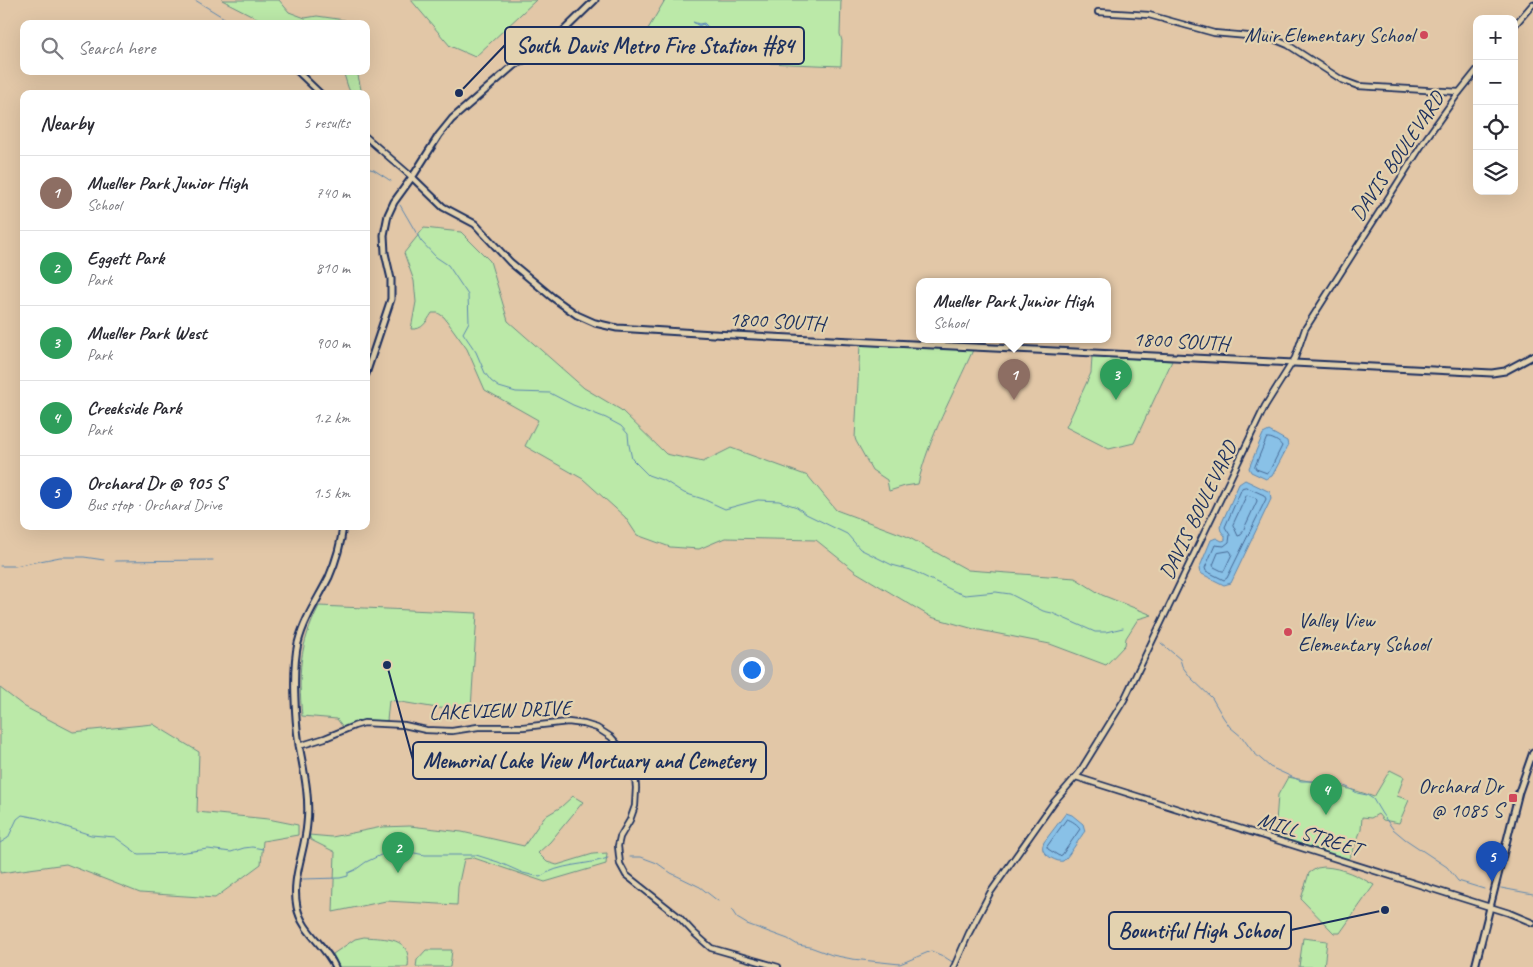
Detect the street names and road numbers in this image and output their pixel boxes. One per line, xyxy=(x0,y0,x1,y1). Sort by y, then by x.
street label: DAVIS BOULEVARD xyxy=(1344,85,1451,226)
street label: 1800 SOUTH xyxy=(729,306,829,337)
street label: 1800 SOUTH xyxy=(1133,326,1233,357)
street label: DAVIS BOULEVARD xyxy=(1153,435,1243,583)
street label: LAKEVIEW DRIVE xyxy=(428,694,574,725)
street label: MILL STREET xyxy=(1255,806,1369,863)

